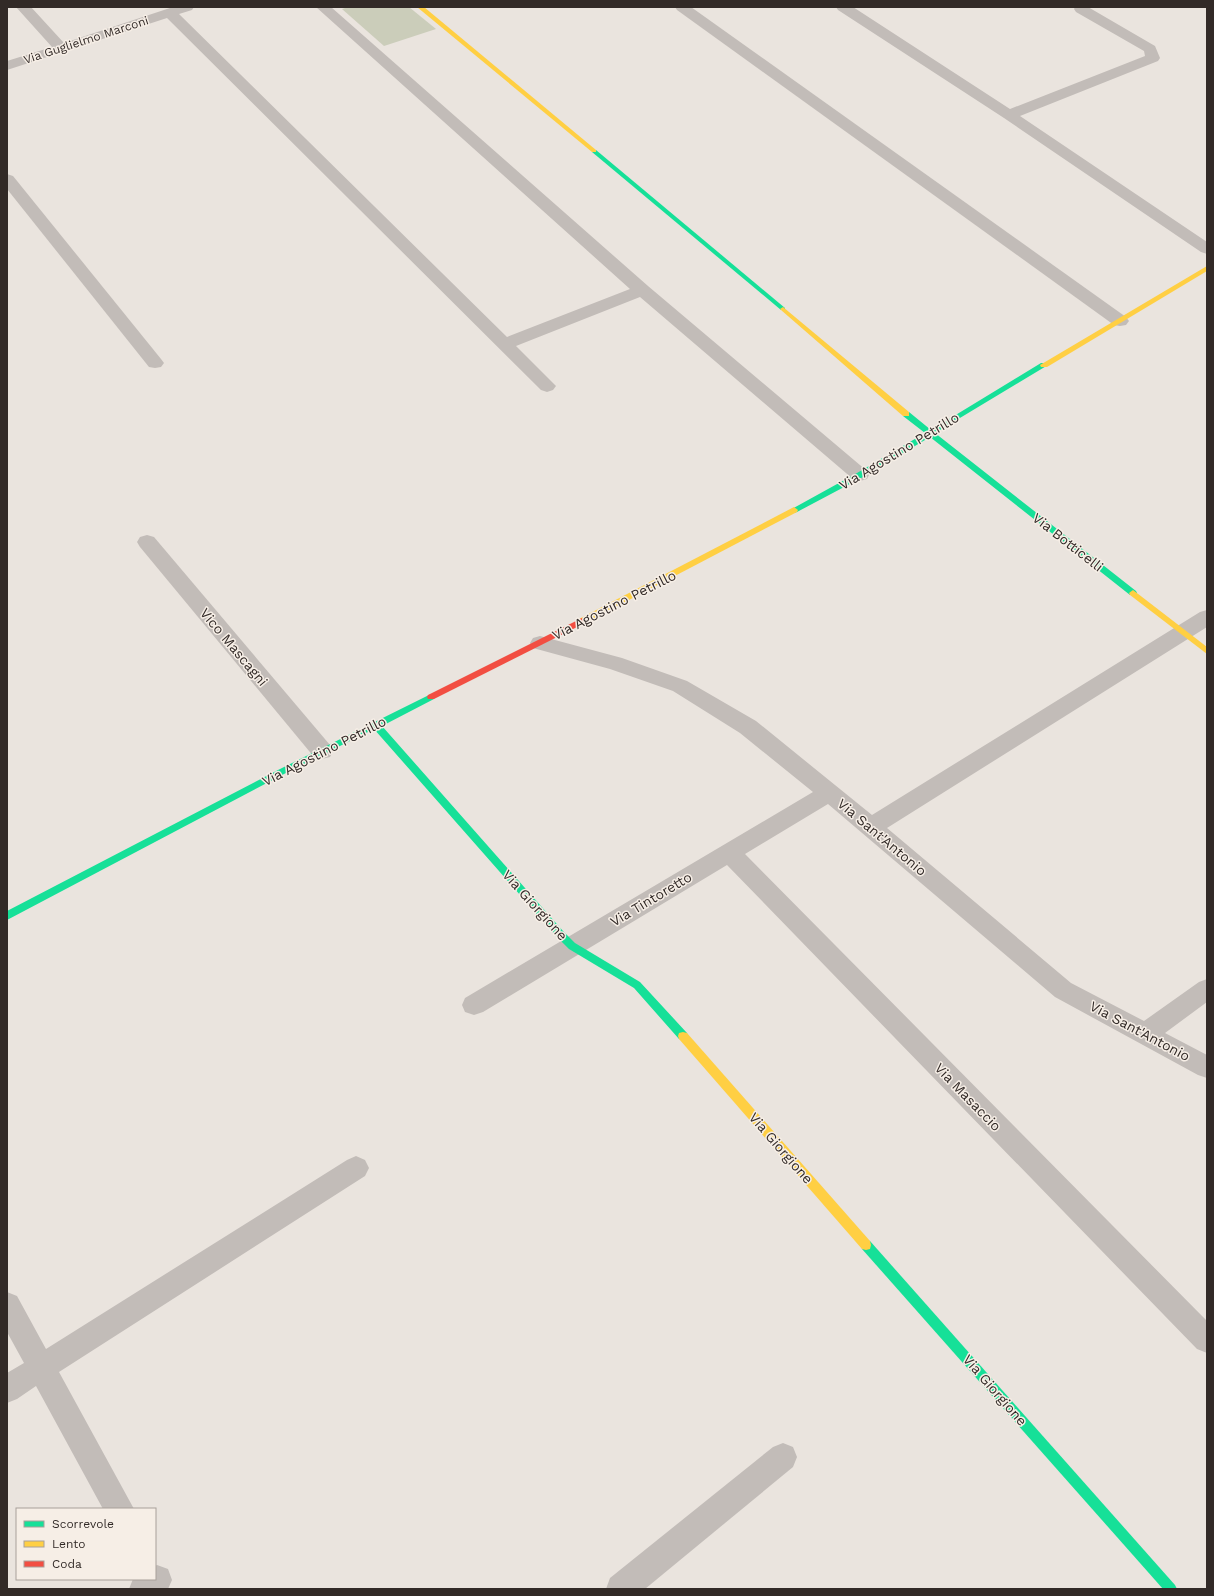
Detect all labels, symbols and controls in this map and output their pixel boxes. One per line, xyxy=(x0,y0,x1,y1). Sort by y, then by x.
street label: Via Guglielmo Marconi xyxy=(22,13,150,67)
street label: Via Agostino Petrillo xyxy=(836,409,962,493)
street label: Via Botticelli xyxy=(1029,509,1107,575)
street label: Via Agostino Petrillo xyxy=(549,567,679,643)
street label: Vico Mascagni xyxy=(197,605,271,689)
street label: Via Agostino Petrillo xyxy=(259,713,389,789)
street label: Via Sant'Antonio xyxy=(834,795,930,879)
street label: Via Giorgione xyxy=(499,867,571,943)
street label: Via Tintoretto xyxy=(607,868,695,930)
street label: Via Sant'Antonio xyxy=(1087,998,1193,1064)
street label: Via Masaccio xyxy=(932,1060,1004,1134)
street label: Via Giorgione xyxy=(746,1109,816,1187)
street label: Via Giorgione xyxy=(960,1351,1030,1429)
legend xyxy=(16,1508,156,1580)
text: Scorrevole xyxy=(52,1517,114,1531)
text: Lento xyxy=(52,1537,86,1551)
text: Coda xyxy=(52,1557,82,1571)

